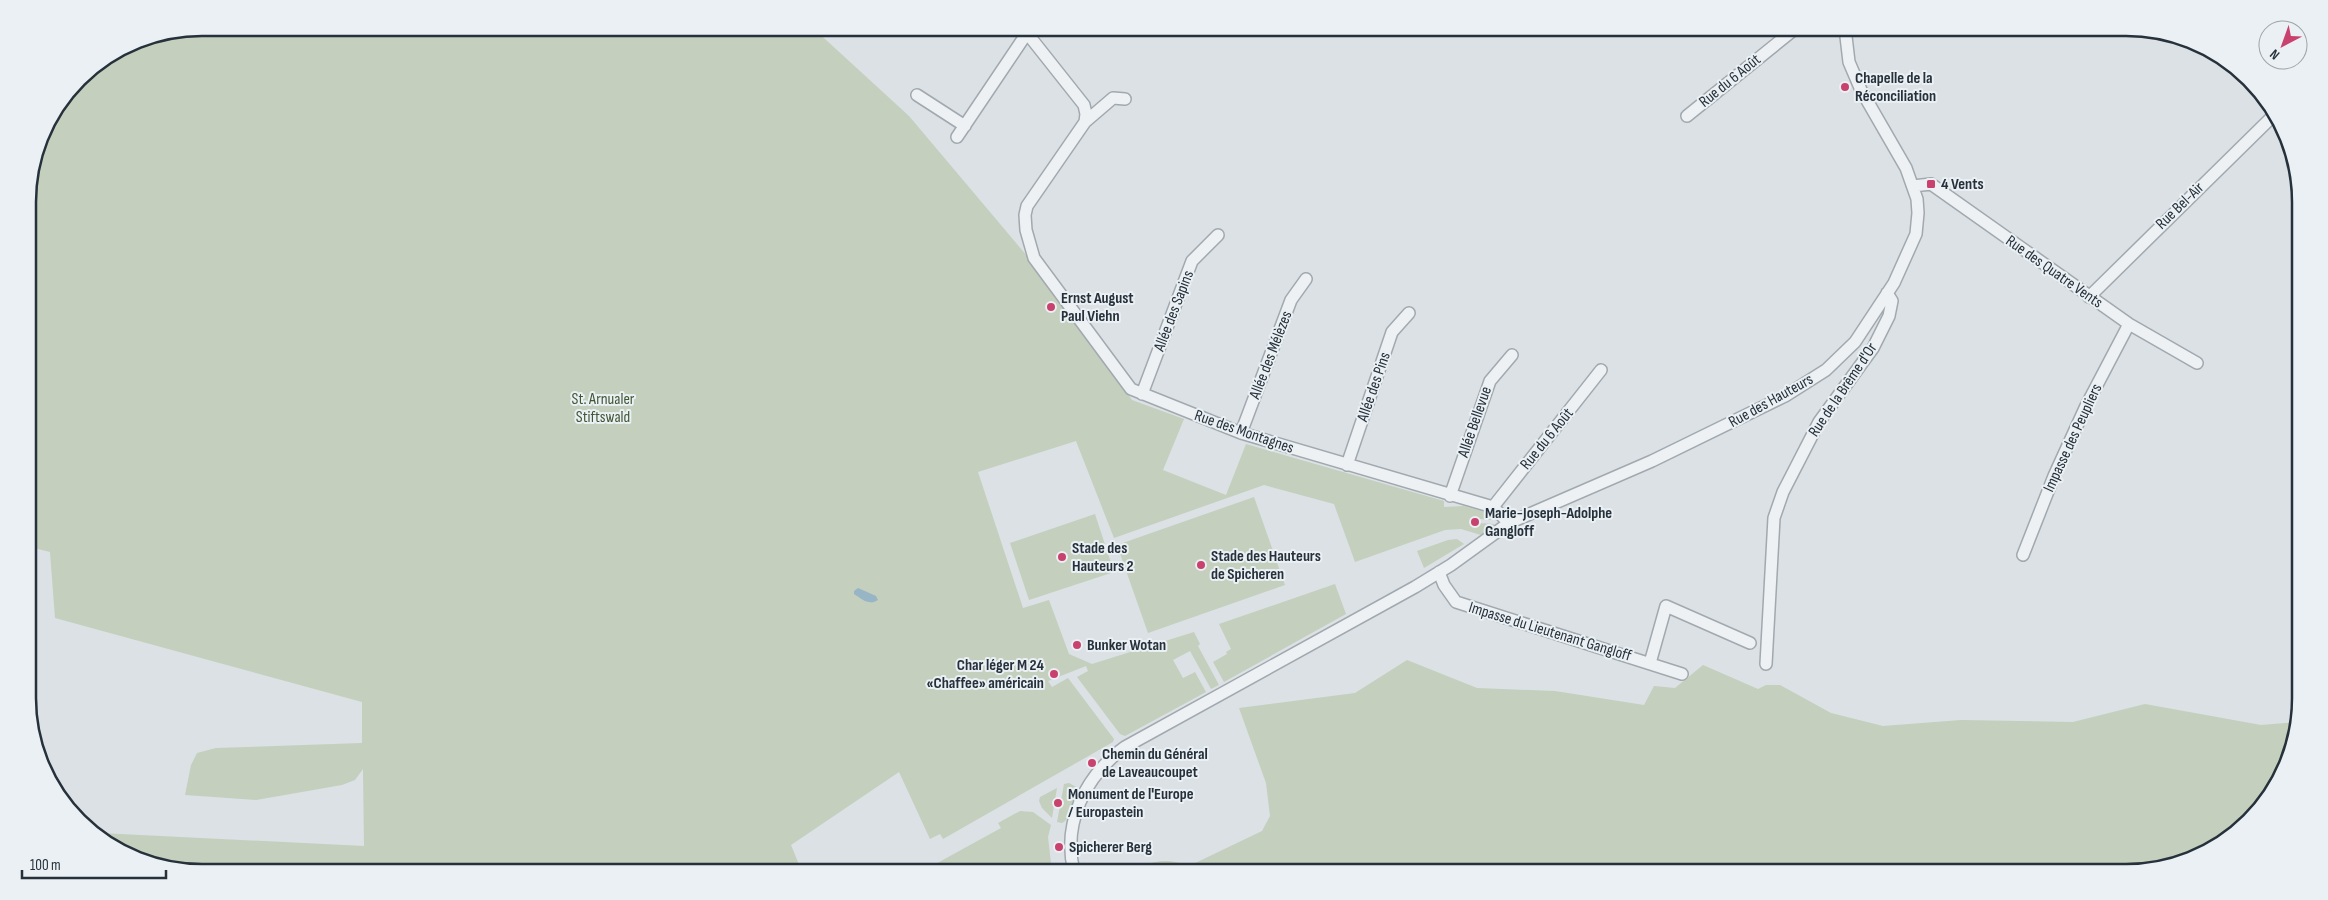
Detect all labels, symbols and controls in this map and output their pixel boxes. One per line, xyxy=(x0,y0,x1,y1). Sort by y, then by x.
north arrow xyxy=(2258,20,2308,70)
text: N xyxy=(2266,46,2283,63)
street label: Rue du 6 Août xyxy=(1695,50,1765,112)
place label: Chapelle de la Réconciliation xyxy=(1855,69,1936,106)
marker: Chapelle de la Réconciliation xyxy=(1839,81,1851,93)
place label: 4 Vents xyxy=(1941,175,1984,194)
marker: 4 Vents xyxy=(1925,178,1937,190)
street label: Rue Bel-Air xyxy=(2152,178,2208,234)
street label: Rue des Quatre Vents xyxy=(2002,232,2106,313)
street label: Allée des Sapins xyxy=(1150,268,1198,355)
place label: Ernst August Paul Viehn xyxy=(1061,289,1134,326)
marker: Ernst August Paul Viehn xyxy=(1045,301,1057,313)
street label: Allée des Mélèzes xyxy=(1245,308,1297,403)
street label: Rue de la Brême d'Or xyxy=(1805,339,1882,441)
street label: Allée des Pins xyxy=(1353,350,1395,425)
street label: Rue des Hauteurs xyxy=(1726,370,1817,432)
street label: Impasse des Peupliers xyxy=(2040,381,2106,495)
street label: Allée Bellevue xyxy=(1454,384,1496,461)
park label: St. Arnualer Stiftswald xyxy=(572,390,635,427)
street label: Rue du 6 Août xyxy=(1516,404,1578,474)
street label: Rue des Montagnes xyxy=(1192,406,1296,458)
place label: Marie-Joseph-Adolphe Gangloff xyxy=(1485,504,1612,541)
marker: Marie-Joseph-Adolphe Gangloff xyxy=(1469,516,1481,528)
place label: Stade des Hauteurs 2 xyxy=(1072,539,1134,576)
place label: Stade des Hauteurs de Spicheren xyxy=(1211,547,1321,584)
marker: Stade des Hauteurs 2 xyxy=(1056,551,1068,563)
marker: Stade des Hauteurs de Spicheren xyxy=(1195,559,1207,571)
street label: Impasse du Lieutenant Gangloff xyxy=(1466,598,1634,666)
place label: Bunker Wotan xyxy=(1087,636,1166,655)
marker: Bunker Wotan xyxy=(1071,639,1083,651)
place label: Char léger M 24 «Chaffee» américain xyxy=(926,656,1045,693)
marker: Char léger M 24 «Chaffee» américain xyxy=(1048,668,1060,680)
place label: Chemin du Général de Laveaucoupet xyxy=(1102,745,1208,782)
marker: Chemin du Général de Laveaucoupet xyxy=(1086,757,1098,769)
place label: Monument de l'Europe / Europastein xyxy=(1068,785,1194,822)
marker: Monument de l'Europe / Europastein xyxy=(1052,797,1064,809)
place label: Spicherer Berg xyxy=(1069,838,1152,857)
marker: Spicherer Berg xyxy=(1053,841,1065,853)
scale bar xyxy=(22,848,166,880)
text: 100 m xyxy=(30,856,61,875)

